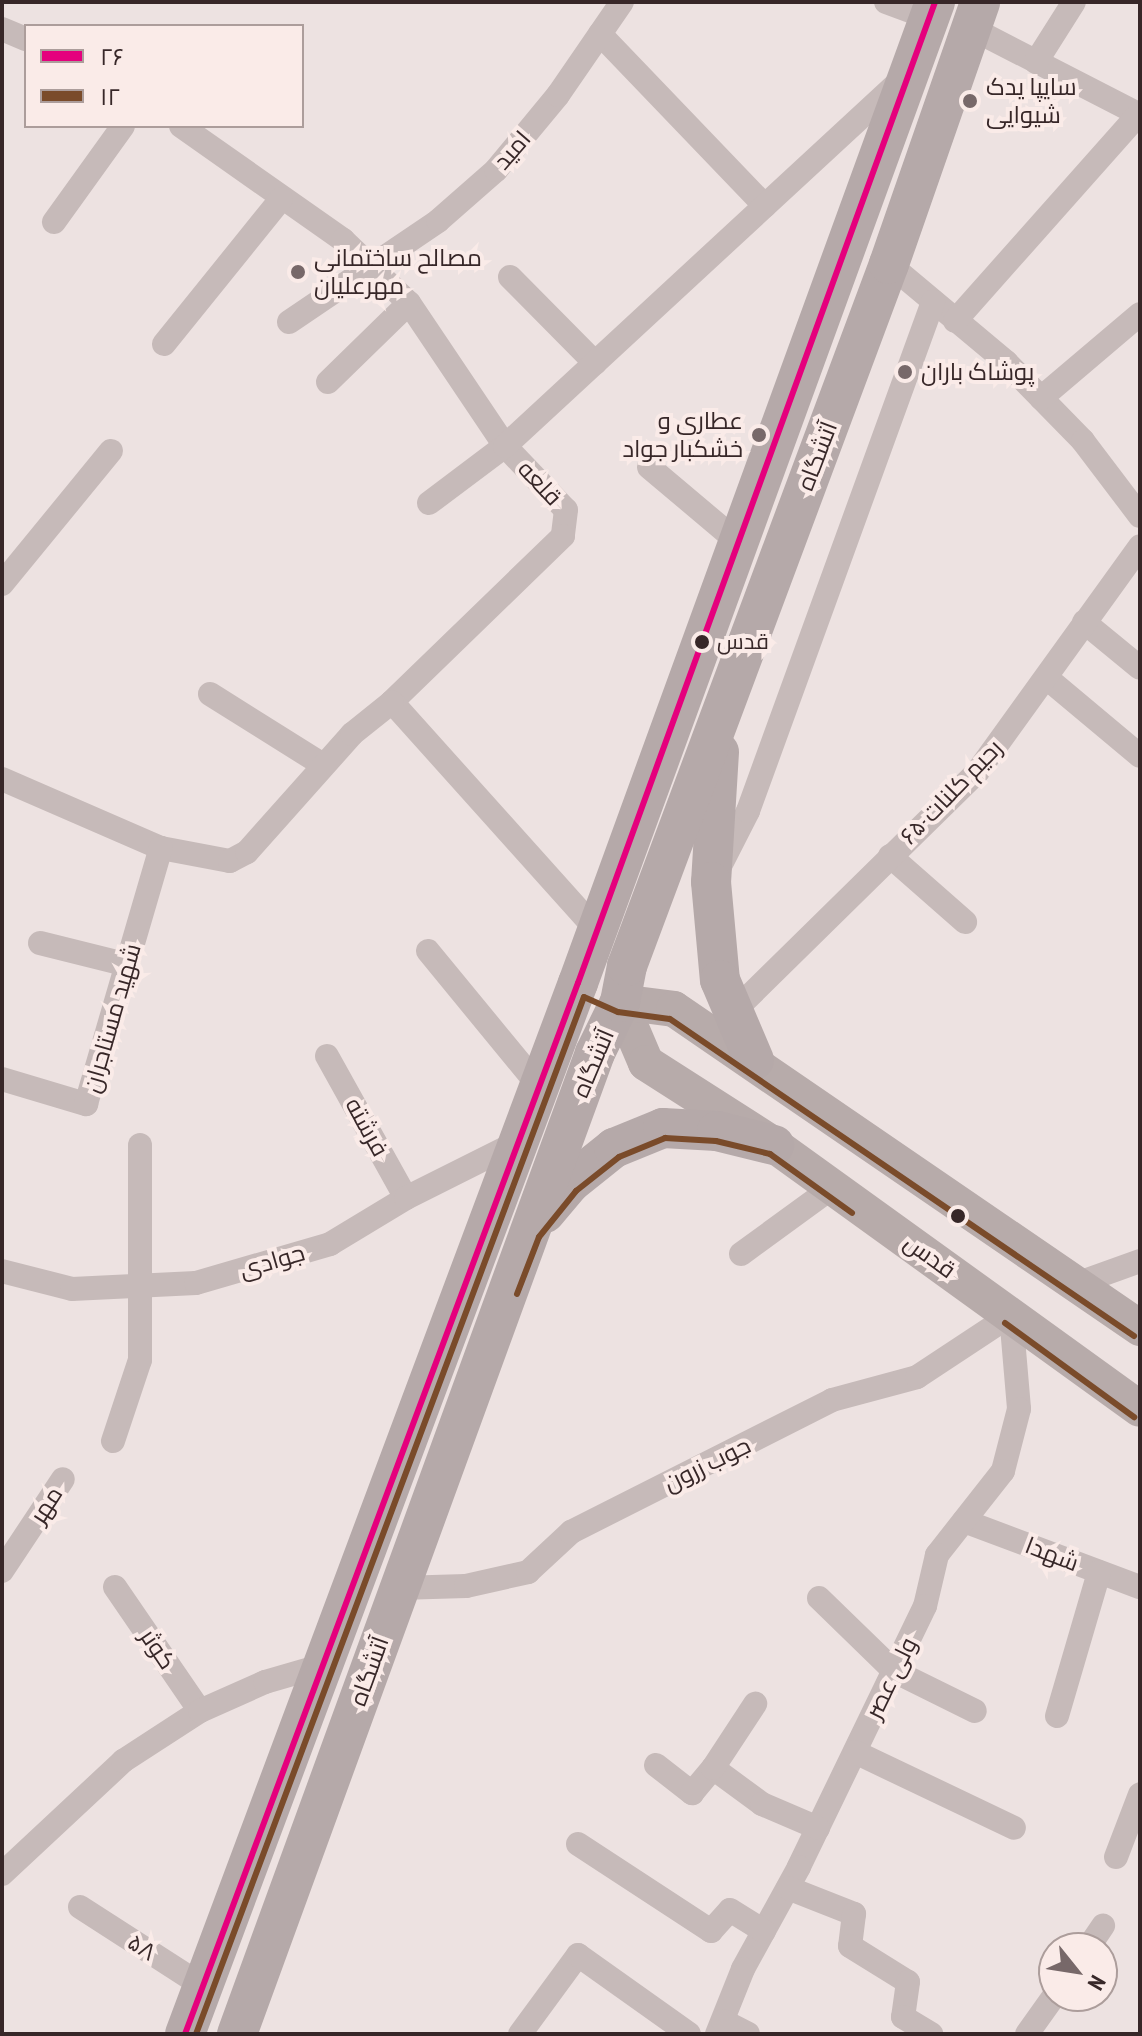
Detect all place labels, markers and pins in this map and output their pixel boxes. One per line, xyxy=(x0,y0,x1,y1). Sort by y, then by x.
place label: سایپا یدک شیوایی xyxy=(986,73,1077,129)
marker: سایپا یدک شیوایی xyxy=(961,92,979,110)
place label: مصالح ساختمانی مهرعلیان xyxy=(314,244,482,300)
marker: مصالح ساختمانی مهرعلیان xyxy=(289,263,307,281)
place label: پوشاک باران xyxy=(921,358,1034,386)
marker: پوشاک باران xyxy=(896,363,914,381)
place label: عطاری و خشکبار جواد xyxy=(622,407,743,463)
marker: عطاری و خشکبار جواد xyxy=(750,426,768,444)
place label: قدس xyxy=(717,629,769,655)
marker: قدس xyxy=(694,634,710,650)
unlabelled marker xyxy=(950,1208,966,1224)

